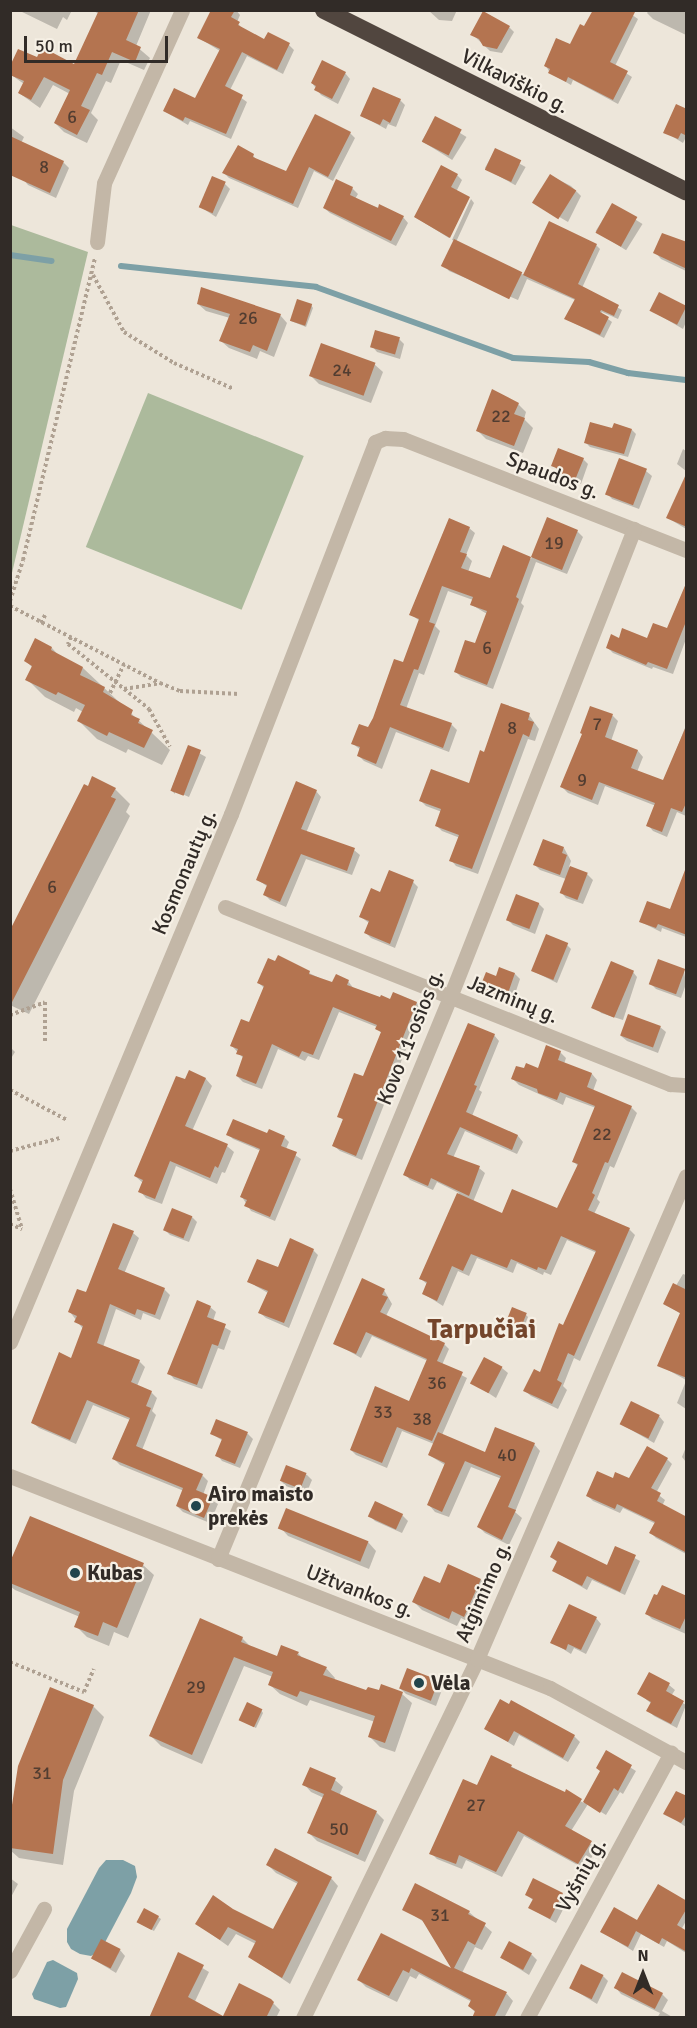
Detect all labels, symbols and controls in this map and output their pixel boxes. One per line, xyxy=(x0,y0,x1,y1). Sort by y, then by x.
scale bar xyxy=(27,24,171,62)
text: 50 m xyxy=(35,35,73,57)
street label: Vilkaviškio g. xyxy=(457,43,573,119)
house number: 6 xyxy=(67,106,77,128)
house number: 8 xyxy=(39,156,49,178)
house number: 26 xyxy=(238,307,258,329)
house number: 24 xyxy=(332,359,352,381)
house number: 22 xyxy=(491,405,511,427)
street label: Spaudos g. xyxy=(503,446,603,504)
house number: 19 xyxy=(544,532,564,554)
house number: 6 xyxy=(482,637,492,659)
house number: 7 xyxy=(592,713,602,735)
house number: 8 xyxy=(507,717,517,739)
house number: 9 xyxy=(577,769,587,791)
street label: Kosmonautų g. xyxy=(146,806,222,938)
house number: 6 xyxy=(47,876,57,898)
street label: Kovo 11-osios g. xyxy=(371,965,449,1109)
street label: Jazminų g. xyxy=(464,969,562,1029)
house number: 22 xyxy=(592,1123,612,1145)
district label: Tarpučiai xyxy=(428,1314,536,1346)
house number: 36 xyxy=(427,1372,447,1394)
house number: 33 xyxy=(373,1401,393,1423)
house number: 38 xyxy=(412,1408,432,1430)
house number: 40 xyxy=(497,1444,517,1466)
place label: Airo maisto prekės xyxy=(208,1481,313,1531)
marker: Airo maisto prekės xyxy=(189,1499,203,1513)
street label: Atgimimo g. xyxy=(450,1538,516,1646)
street label: Užtvankos g. xyxy=(302,1559,418,1623)
place label: Kubas xyxy=(87,1560,143,1586)
marker: Kubas xyxy=(68,1566,82,1580)
place label: Vėla xyxy=(431,1670,471,1696)
house number: 29 xyxy=(186,1676,206,1698)
marker: Vėla xyxy=(412,1676,426,1690)
house number: 31 xyxy=(32,1762,52,1784)
house number: 27 xyxy=(466,1794,486,1816)
house number: 50 xyxy=(329,1818,349,1840)
street label: Vyšnių g. xyxy=(550,1834,612,1916)
house number: 31 xyxy=(430,1904,450,1926)
north arrow xyxy=(613,1944,673,2004)
text: N xyxy=(637,1946,649,1966)

